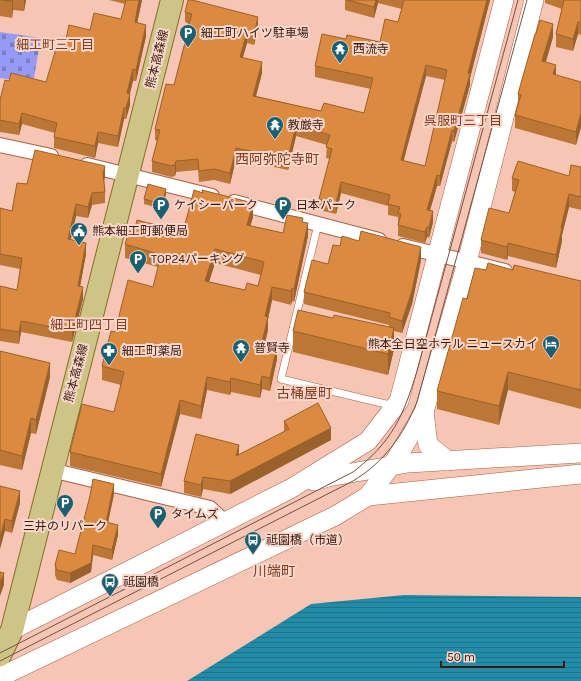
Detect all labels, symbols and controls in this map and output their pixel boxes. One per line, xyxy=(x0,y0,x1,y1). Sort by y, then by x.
parking icon: 細工町ハイツ駐車場 xyxy=(178,23,198,48)
place label: 細工町ハイツ駐車場 xyxy=(201,26,309,40)
street label: 熊本高森線 xyxy=(143,28,171,90)
district label: 細工町三丁目 xyxy=(16,37,94,52)
temple icon: 西流寺 xyxy=(330,39,350,64)
place label: 西流寺 xyxy=(353,42,389,56)
district label: 呉服町三丁目 xyxy=(424,113,502,128)
temple icon: 教厳寺 xyxy=(265,115,285,140)
place label: 教厳寺 xyxy=(288,118,324,132)
district label: 西阿弥陀寺町 xyxy=(235,151,319,168)
parking icon: ケイシーパーク xyxy=(151,195,171,220)
parking icon: 日本パーク xyxy=(273,195,293,220)
place label: ケイシーパーク xyxy=(174,198,258,212)
place label: 日本パーク xyxy=(296,198,356,212)
public building icon: 熊本細工町郵便局 xyxy=(69,221,89,246)
place label: 熊本細工町郵便局 xyxy=(92,224,188,238)
parking icon: TOP24パーキング xyxy=(128,249,148,274)
place label: TOP24パーキング xyxy=(151,252,245,266)
district label: 細工町四丁目 xyxy=(50,317,128,332)
hotel icon: 熊本全日空ホテル ニュースカイ xyxy=(541,334,561,359)
place label: 熊本全日空ホテル ニュースカイ xyxy=(368,337,538,351)
temple icon: 普賢寺 xyxy=(231,338,251,363)
pharmacy icon: 細工町薬局 xyxy=(99,341,119,366)
place label: 普賢寺 xyxy=(254,341,290,355)
street label: 熊本高森線 xyxy=(61,342,91,404)
place label: 細工町薬局 xyxy=(122,344,182,358)
district label: 古桶屋町 xyxy=(276,385,332,402)
parking icon: 三井のリパーク xyxy=(55,493,75,518)
parking icon: タイムズ xyxy=(148,504,168,529)
place label: タイムズ xyxy=(171,507,219,521)
place label: 三井のリパーク xyxy=(23,519,107,533)
bus stop icon: 祗園橋（市道） xyxy=(243,530,263,555)
place label: 祗園橋（市道） xyxy=(266,533,350,547)
district label: 川端町 xyxy=(253,563,295,580)
bus stop icon: 祗園橋 xyxy=(100,572,120,597)
place label: 祗園橋 xyxy=(123,575,159,589)
scale bar xyxy=(441,643,564,669)
text: 50 m xyxy=(447,650,475,664)

